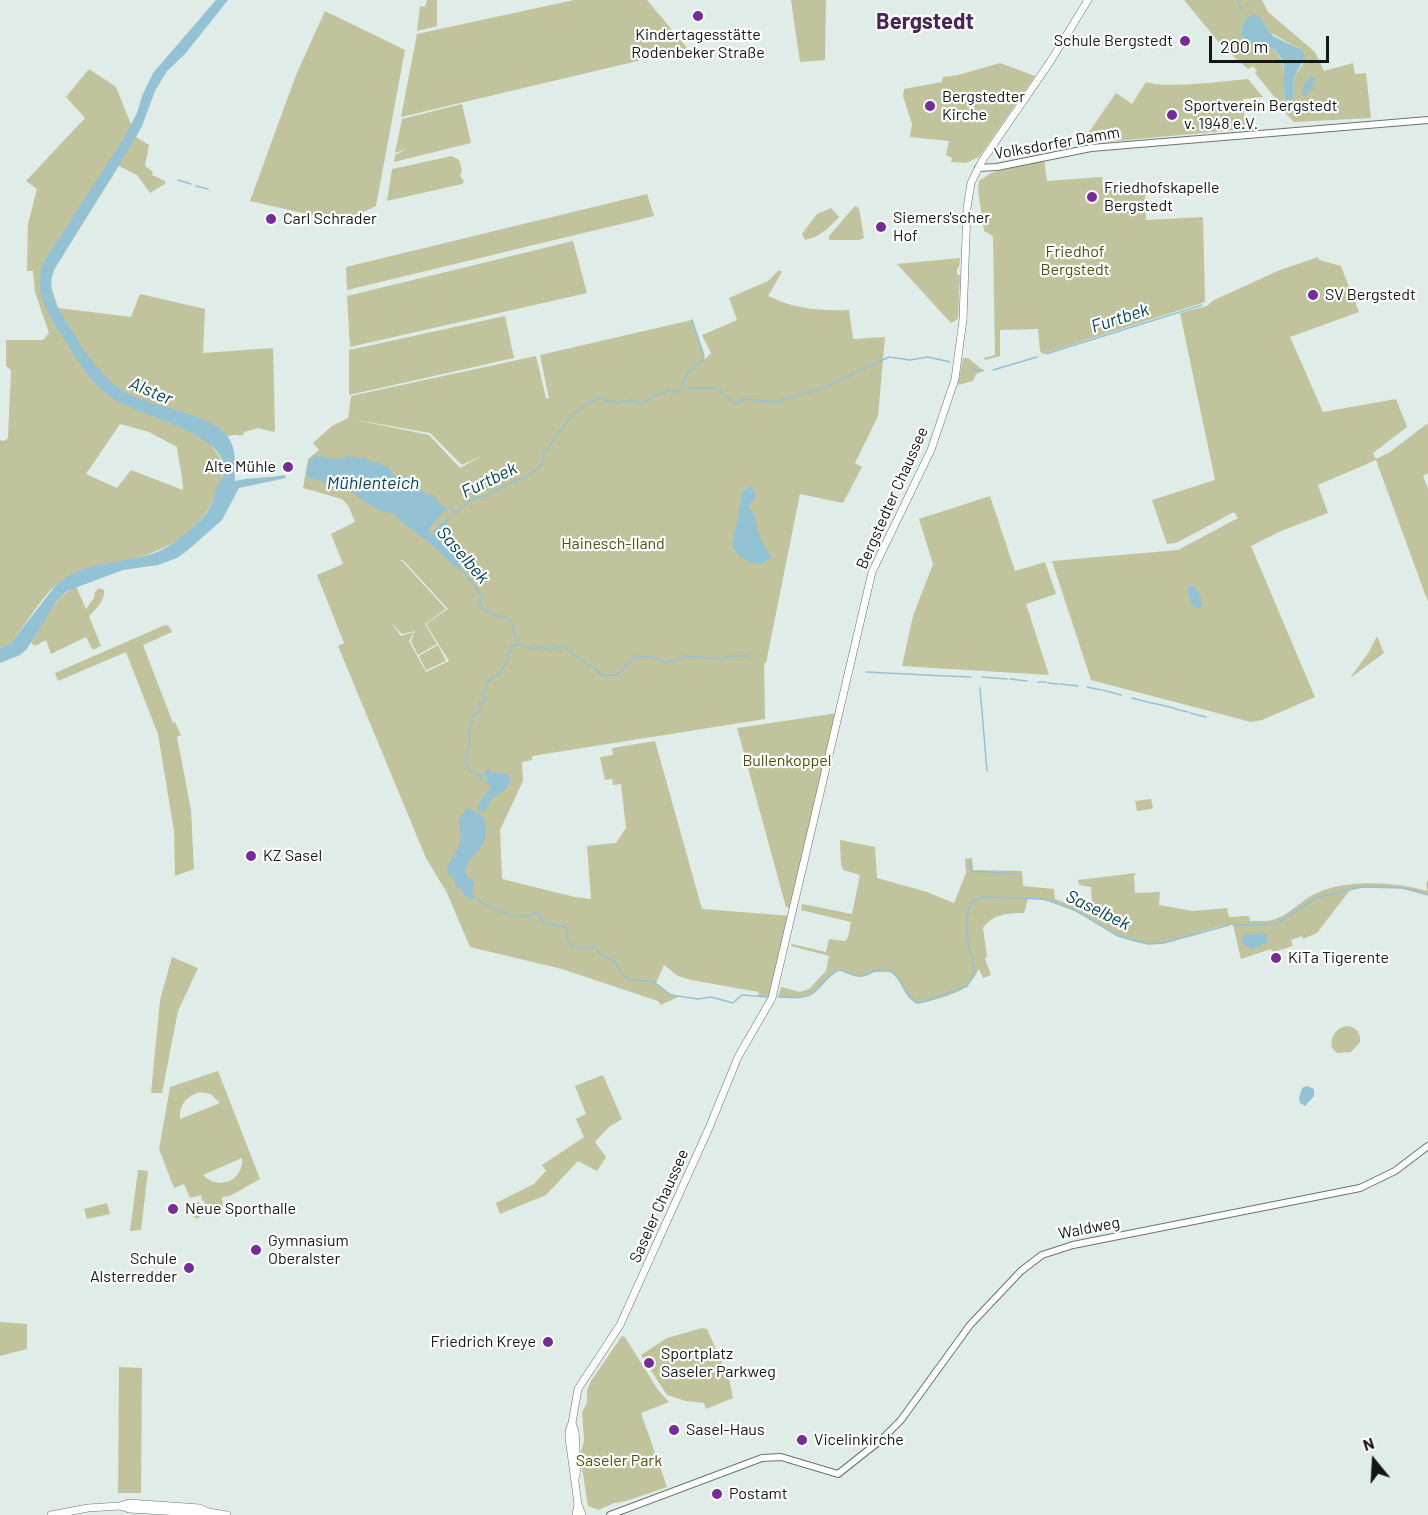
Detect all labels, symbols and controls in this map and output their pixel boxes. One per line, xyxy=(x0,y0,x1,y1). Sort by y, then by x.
marker: Kindertagesstätte Rodenbeker Straße xyxy=(691,9,705,23)
district label: Bergstedt xyxy=(876,9,974,35)
scale bar xyxy=(1212,24,1332,62)
place label: Kindertagesstätte Rodenbeker Straße xyxy=(631,25,765,63)
place label: Schule Bergstedt xyxy=(1054,31,1173,51)
marker: Schule Bergstedt xyxy=(1178,34,1192,48)
text: 200 m xyxy=(1220,35,1268,57)
place label: Bergstedter Kirche xyxy=(942,87,1025,125)
place label: Sportverein Bergstedt v. 1948 e.V. xyxy=(1184,96,1338,134)
marker: Bergstedter Kirche xyxy=(923,99,937,113)
marker: Sportverein Bergstedt v. 1948 e.V. xyxy=(1165,108,1179,122)
street label: Volksdorfer Damm xyxy=(993,123,1121,163)
place label: Friedhofskapelle Bergstedt xyxy=(1104,178,1220,216)
marker: Friedhofskapelle Bergstedt xyxy=(1085,190,1099,204)
place label: Siemers'scher Hof xyxy=(893,208,990,246)
place label: Carl Schrader xyxy=(283,209,377,229)
marker: Carl Schrader xyxy=(264,212,278,226)
marker: Siemers'scher Hof xyxy=(874,220,888,234)
park label: Friedhof Bergstedt xyxy=(1041,242,1109,280)
place label: SV Bergstedt xyxy=(1325,285,1416,305)
marker: SV Bergstedt xyxy=(1306,288,1320,302)
water label: Furtbek xyxy=(1088,299,1152,337)
water label: Alster xyxy=(126,372,176,410)
street label: Bergstedter Chaussee xyxy=(852,424,932,572)
place label: Alte Mühle xyxy=(204,457,276,477)
water label: Furtbek xyxy=(458,457,520,503)
marker: Alte Mühle xyxy=(281,460,295,474)
water label: Mühlenteich xyxy=(327,472,419,494)
water label: Saselbek xyxy=(432,522,494,588)
park label: Hainesch-Iland xyxy=(561,534,665,554)
park label: Bullenkoppel xyxy=(742,751,832,771)
place label: KZ Sasel xyxy=(263,846,322,866)
marker: KZ Sasel xyxy=(244,849,258,863)
water label: Saselbek xyxy=(1062,885,1134,935)
place label: KiTa Tigerente xyxy=(1288,948,1389,968)
marker: KiTa Tigerente xyxy=(1269,951,1283,965)
street label: Saseler Chaussee xyxy=(625,1146,693,1266)
place label: Neue Sporthalle xyxy=(185,1199,296,1219)
marker: Neue Sporthalle xyxy=(166,1202,180,1216)
street label: Waldweg xyxy=(1057,1213,1121,1243)
place label: Gymnasium Oberalster xyxy=(268,1231,349,1269)
marker: Gymnasium Oberalster xyxy=(249,1243,263,1257)
place label: Schule Alsterredder xyxy=(90,1249,177,1287)
marker: Schule Alsterredder xyxy=(182,1261,196,1275)
place label: Friedrich Kreye xyxy=(430,1332,536,1352)
marker: Friedrich Kreye xyxy=(541,1335,555,1349)
place label: Sportplatz Saseler Parkweg xyxy=(661,1344,776,1382)
marker: Sportplatz Saseler Parkweg xyxy=(642,1356,656,1370)
place label: Sasel-Haus xyxy=(686,1420,765,1440)
marker: Sasel-Haus xyxy=(667,1423,681,1437)
place label: Vicelinkirche xyxy=(814,1430,904,1450)
north arrow xyxy=(1344,1431,1404,1491)
marker: Vicelinkirche xyxy=(795,1433,809,1447)
text: N xyxy=(1360,1433,1376,1454)
park label: Saseler Park xyxy=(576,1451,662,1471)
place label: Postamt xyxy=(729,1484,788,1504)
marker: Postamt xyxy=(710,1487,724,1501)

